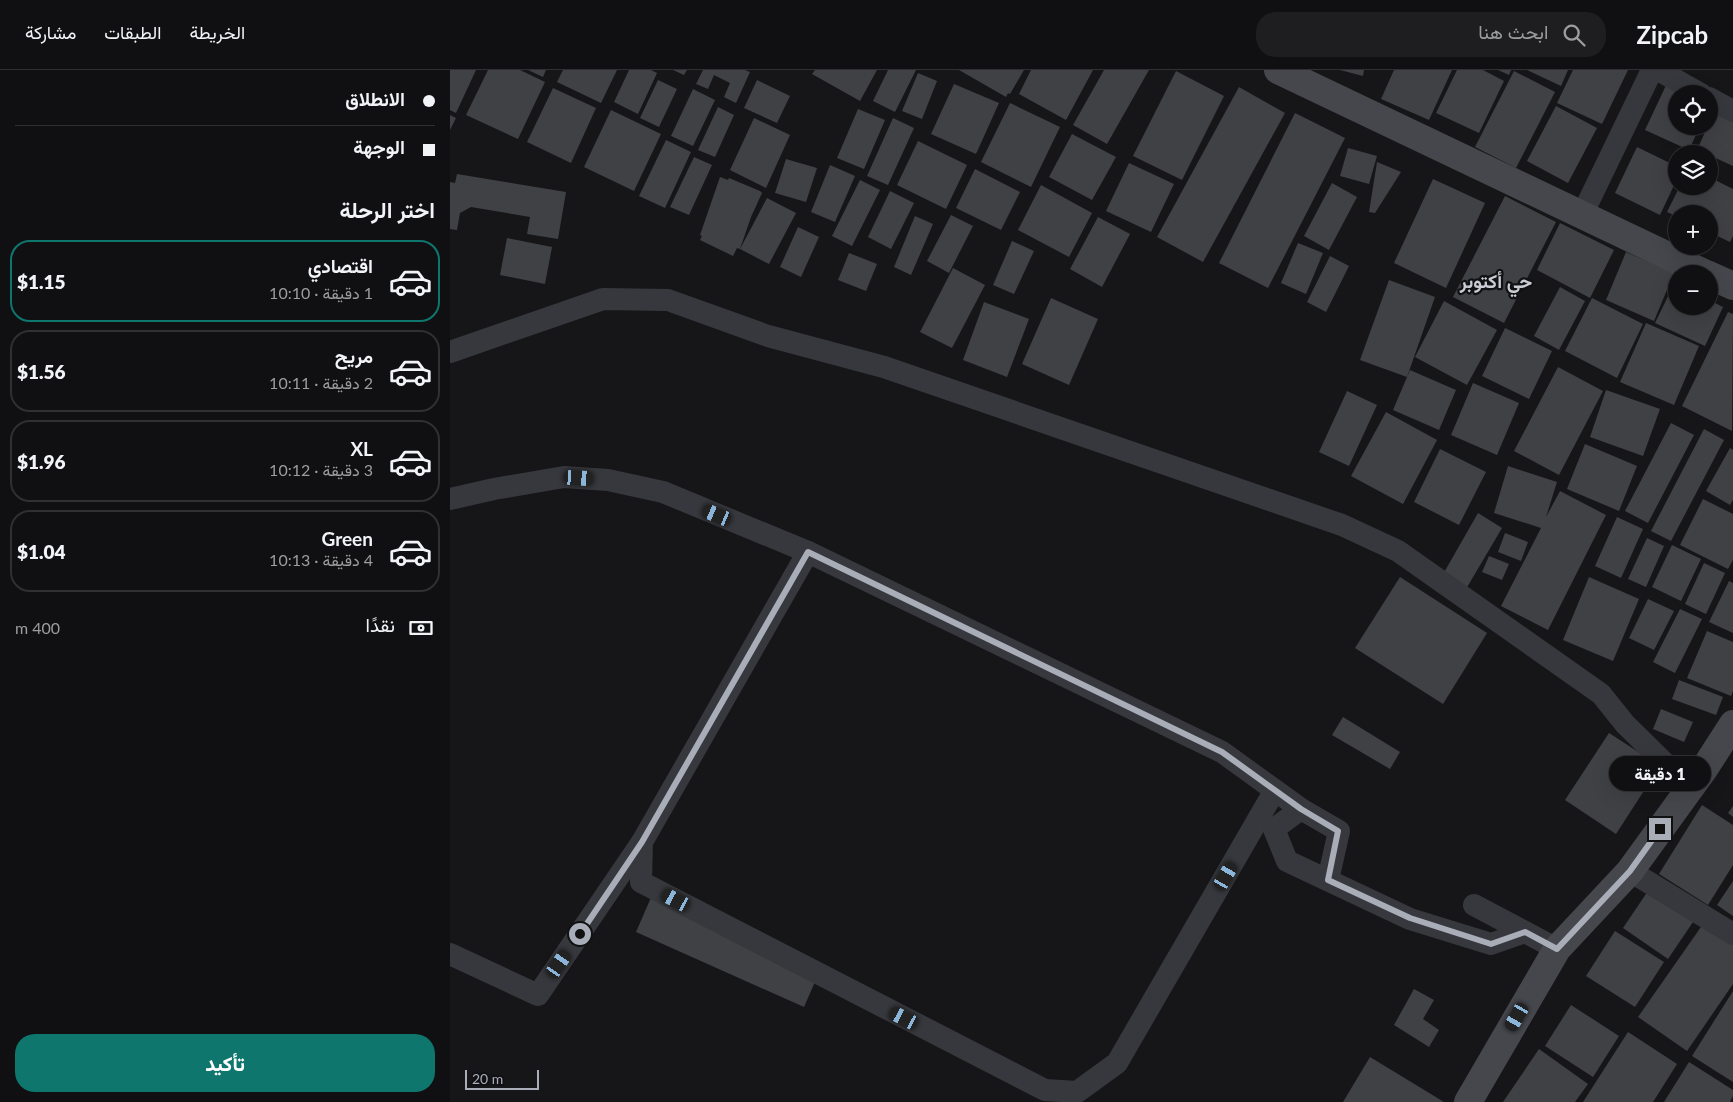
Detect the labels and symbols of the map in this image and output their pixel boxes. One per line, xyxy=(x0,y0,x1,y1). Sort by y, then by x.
district label: حي أكتوبر xyxy=(1459,269,1532,298)
car xyxy=(563,470,594,486)
car xyxy=(700,502,733,528)
callout: 1 دقيقة xyxy=(1609,756,1711,792)
route end xyxy=(1649,818,1671,840)
car xyxy=(1212,859,1239,893)
car xyxy=(659,886,692,914)
route start xyxy=(569,923,591,945)
car xyxy=(544,947,573,981)
car xyxy=(1503,1000,1530,1034)
car xyxy=(887,1005,920,1031)
scale bar xyxy=(465,1067,539,1090)

